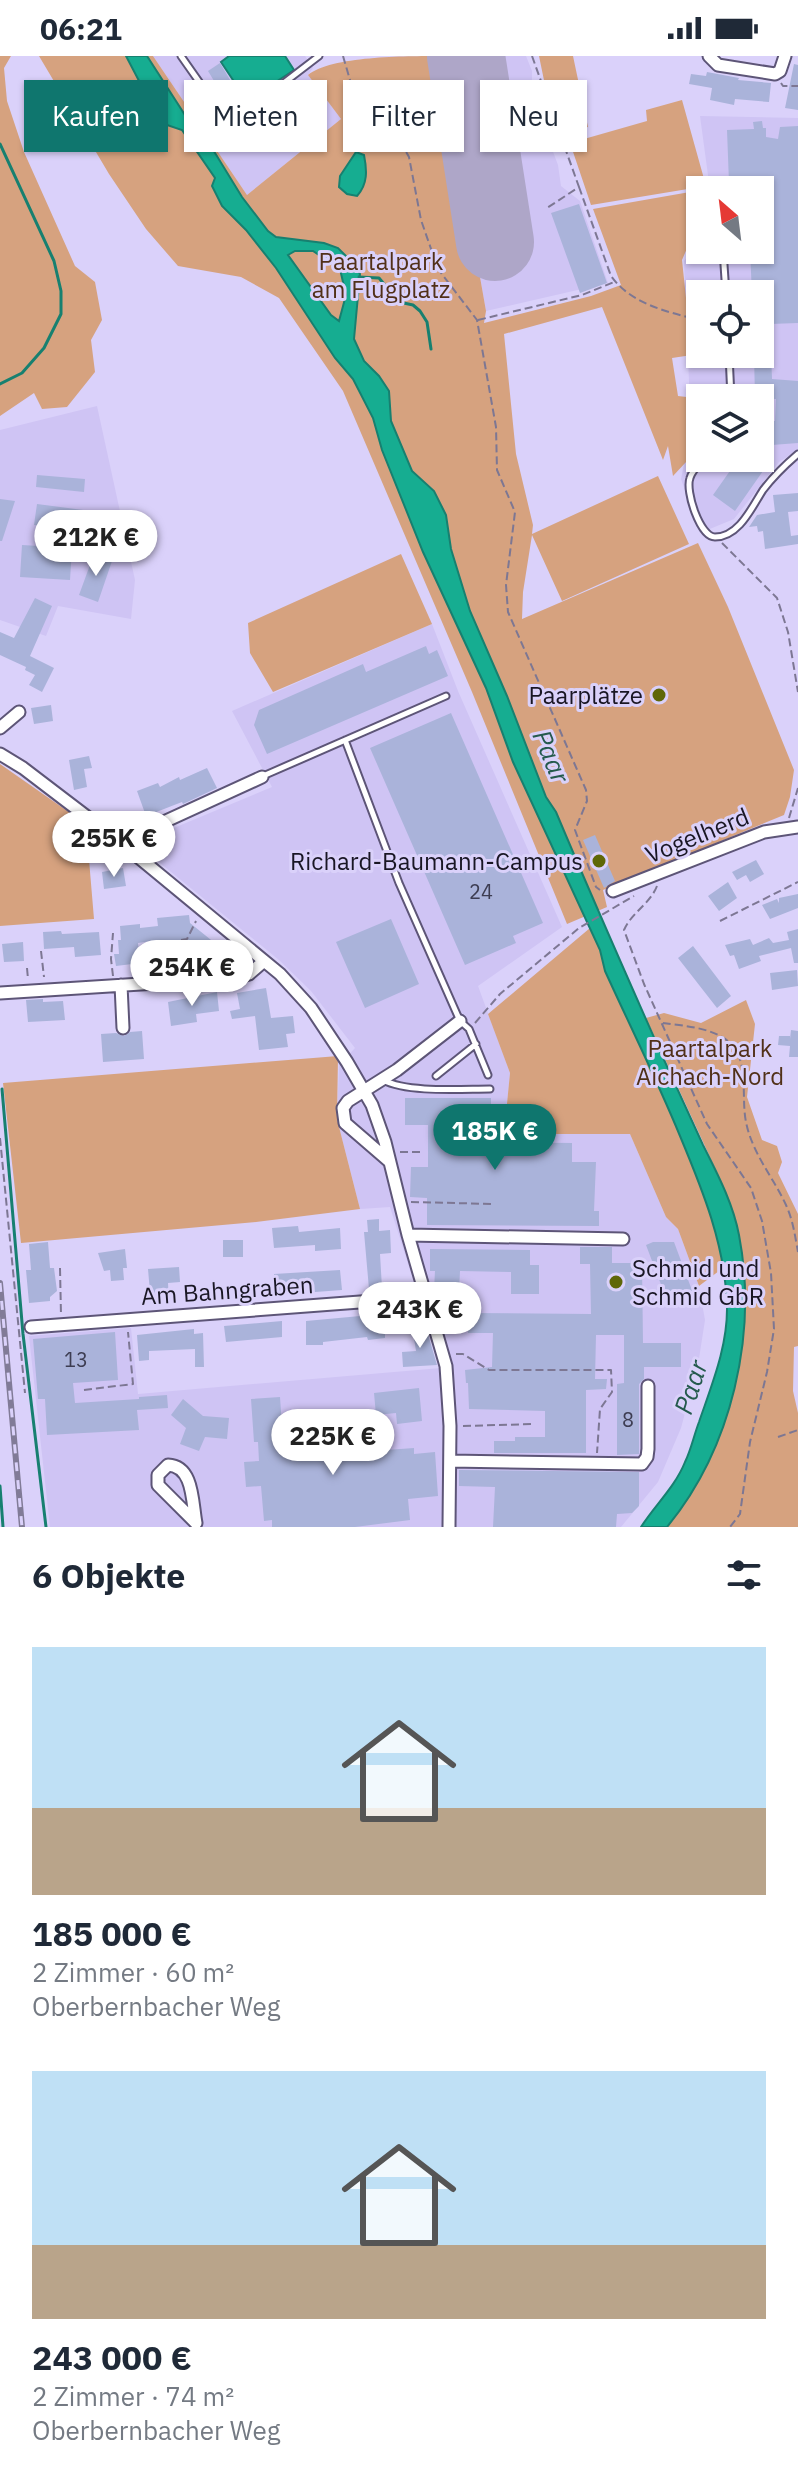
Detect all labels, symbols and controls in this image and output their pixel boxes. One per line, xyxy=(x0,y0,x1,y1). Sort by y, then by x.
text: 06:21 xyxy=(40,9,122,48)
chip: Kaufen xyxy=(24,80,168,152)
chip: Mieten xyxy=(184,80,327,152)
chip: Filter xyxy=(343,80,464,152)
chip: Neu xyxy=(480,80,587,152)
north arrow xyxy=(686,176,774,264)
map controls xyxy=(686,176,774,472)
park label: Paartalpark am Flugplatz xyxy=(312,245,450,305)
button: locate xyxy=(686,280,774,368)
button: layers xyxy=(686,384,774,472)
pin: 212K € xyxy=(31,510,161,578)
text: 212K € xyxy=(52,519,140,553)
place label: Paarplätze xyxy=(528,679,643,711)
marker: Paarplätze xyxy=(650,686,668,704)
water label: Paar xyxy=(526,724,579,789)
street label: Vogelherd xyxy=(640,800,754,870)
pin: 255K € xyxy=(49,811,179,879)
text: 255K € xyxy=(70,820,158,854)
place label: Richard-Baumann-Campus xyxy=(290,845,583,877)
marker: Richard-Baumann-Campus xyxy=(590,852,608,870)
house number: 24 xyxy=(469,878,493,905)
pin: 254K € xyxy=(127,940,257,1008)
text: 254K € xyxy=(148,949,236,983)
park label: Paartalpark Aichach-Nord xyxy=(636,1032,784,1092)
pin: 185K € xyxy=(430,1104,560,1172)
text: 185K € xyxy=(451,1113,539,1147)
place label: Schmid und Schmid GbR xyxy=(632,1252,764,1312)
street label: Am Bahngraben xyxy=(140,1268,314,1312)
marker: Schmid und Schmid GbR xyxy=(607,1273,625,1291)
pin: 243K € xyxy=(355,1282,485,1350)
text: 243K € xyxy=(376,1291,464,1325)
house number: 13 xyxy=(64,1346,88,1373)
water label: Paar xyxy=(665,1354,715,1418)
house number: 8 xyxy=(622,1406,634,1433)
pin: 225K € xyxy=(268,1409,398,1477)
text: 225K € xyxy=(289,1418,377,1452)
text: 6 Objekte xyxy=(32,1553,185,1597)
icon: filters xyxy=(722,1553,766,1597)
icon: home xyxy=(327,1699,471,1843)
text: 185 000 € xyxy=(32,1911,192,1955)
text: 2 Zimmer · 60 m² xyxy=(32,1955,234,1989)
text: Oberbernbacher Weg xyxy=(32,1989,281,2023)
icon: home xyxy=(327,2123,471,2267)
text: 243 000 € xyxy=(32,2335,192,2379)
text: 2 Zimmer · 74 m² xyxy=(32,2379,234,2413)
text: Oberbernbacher Weg xyxy=(32,2413,281,2447)

